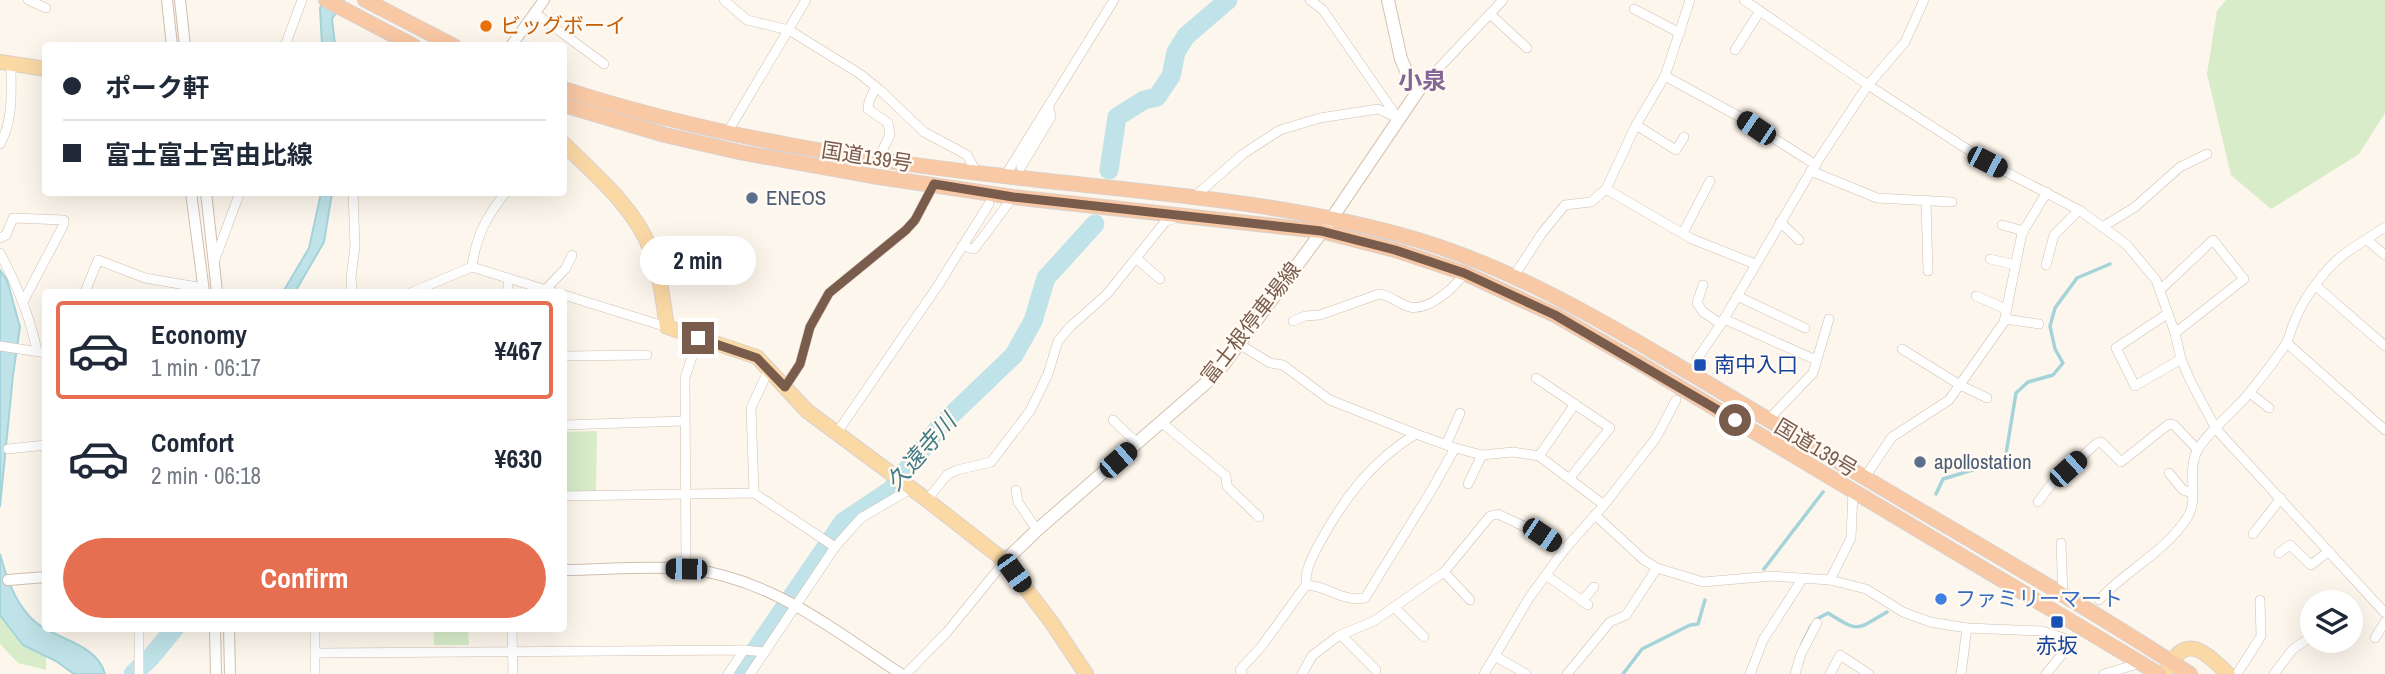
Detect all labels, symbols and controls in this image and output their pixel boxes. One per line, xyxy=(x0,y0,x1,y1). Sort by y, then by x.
place label: ビッグボーイ xyxy=(500,11,626,40)
marker: ビッグボーイ xyxy=(478,18,494,34)
district label: 小泉 xyxy=(1398,64,1446,96)
text: ポーク軒 xyxy=(105,70,209,105)
car xyxy=(1733,108,1780,148)
street label: 国道139号 xyxy=(820,135,915,178)
text: 富士富士宮由比線 xyxy=(105,137,313,172)
car xyxy=(1964,143,2011,181)
place label: ENEOS xyxy=(766,183,826,212)
marker: ENEOS xyxy=(744,190,760,206)
callout: 2 min xyxy=(640,236,756,286)
text: 2 min xyxy=(673,245,723,276)
street label: 富士根停車場線 xyxy=(1194,256,1307,390)
text: Economy xyxy=(151,317,247,352)
icon: car xyxy=(67,319,130,382)
route end xyxy=(682,322,714,354)
text: ¥467 xyxy=(495,333,542,368)
place label: 南中入口 xyxy=(1714,350,1798,379)
text: 1 min · 06:17 xyxy=(151,352,261,383)
marker: 南中入口 xyxy=(1692,357,1708,373)
route start xyxy=(1719,404,1751,436)
water label: 久遠寺川 xyxy=(879,405,964,497)
street label: 国道139号 xyxy=(1769,412,1863,484)
text: Comfort xyxy=(151,425,234,460)
icon: car xyxy=(67,427,130,490)
car xyxy=(1096,438,1141,482)
text: ¥630 xyxy=(495,441,542,476)
place label: apollostation xyxy=(1934,447,2032,476)
car xyxy=(2046,447,2091,491)
marker: apollostation xyxy=(1912,454,1928,470)
text: 2 min · 06:18 xyxy=(151,460,261,491)
car xyxy=(1519,515,1566,555)
button: Confirm xyxy=(63,538,546,618)
car xyxy=(994,550,1035,596)
car xyxy=(665,558,708,580)
place label: ファミリーマート xyxy=(1955,584,2123,613)
map controls xyxy=(2300,590,2363,653)
button: layers xyxy=(2300,590,2363,653)
marker: ファミリーマート xyxy=(1933,591,1949,607)
marker: 赤坂 xyxy=(2049,614,2065,630)
place label: 赤坂 xyxy=(2036,631,2078,660)

